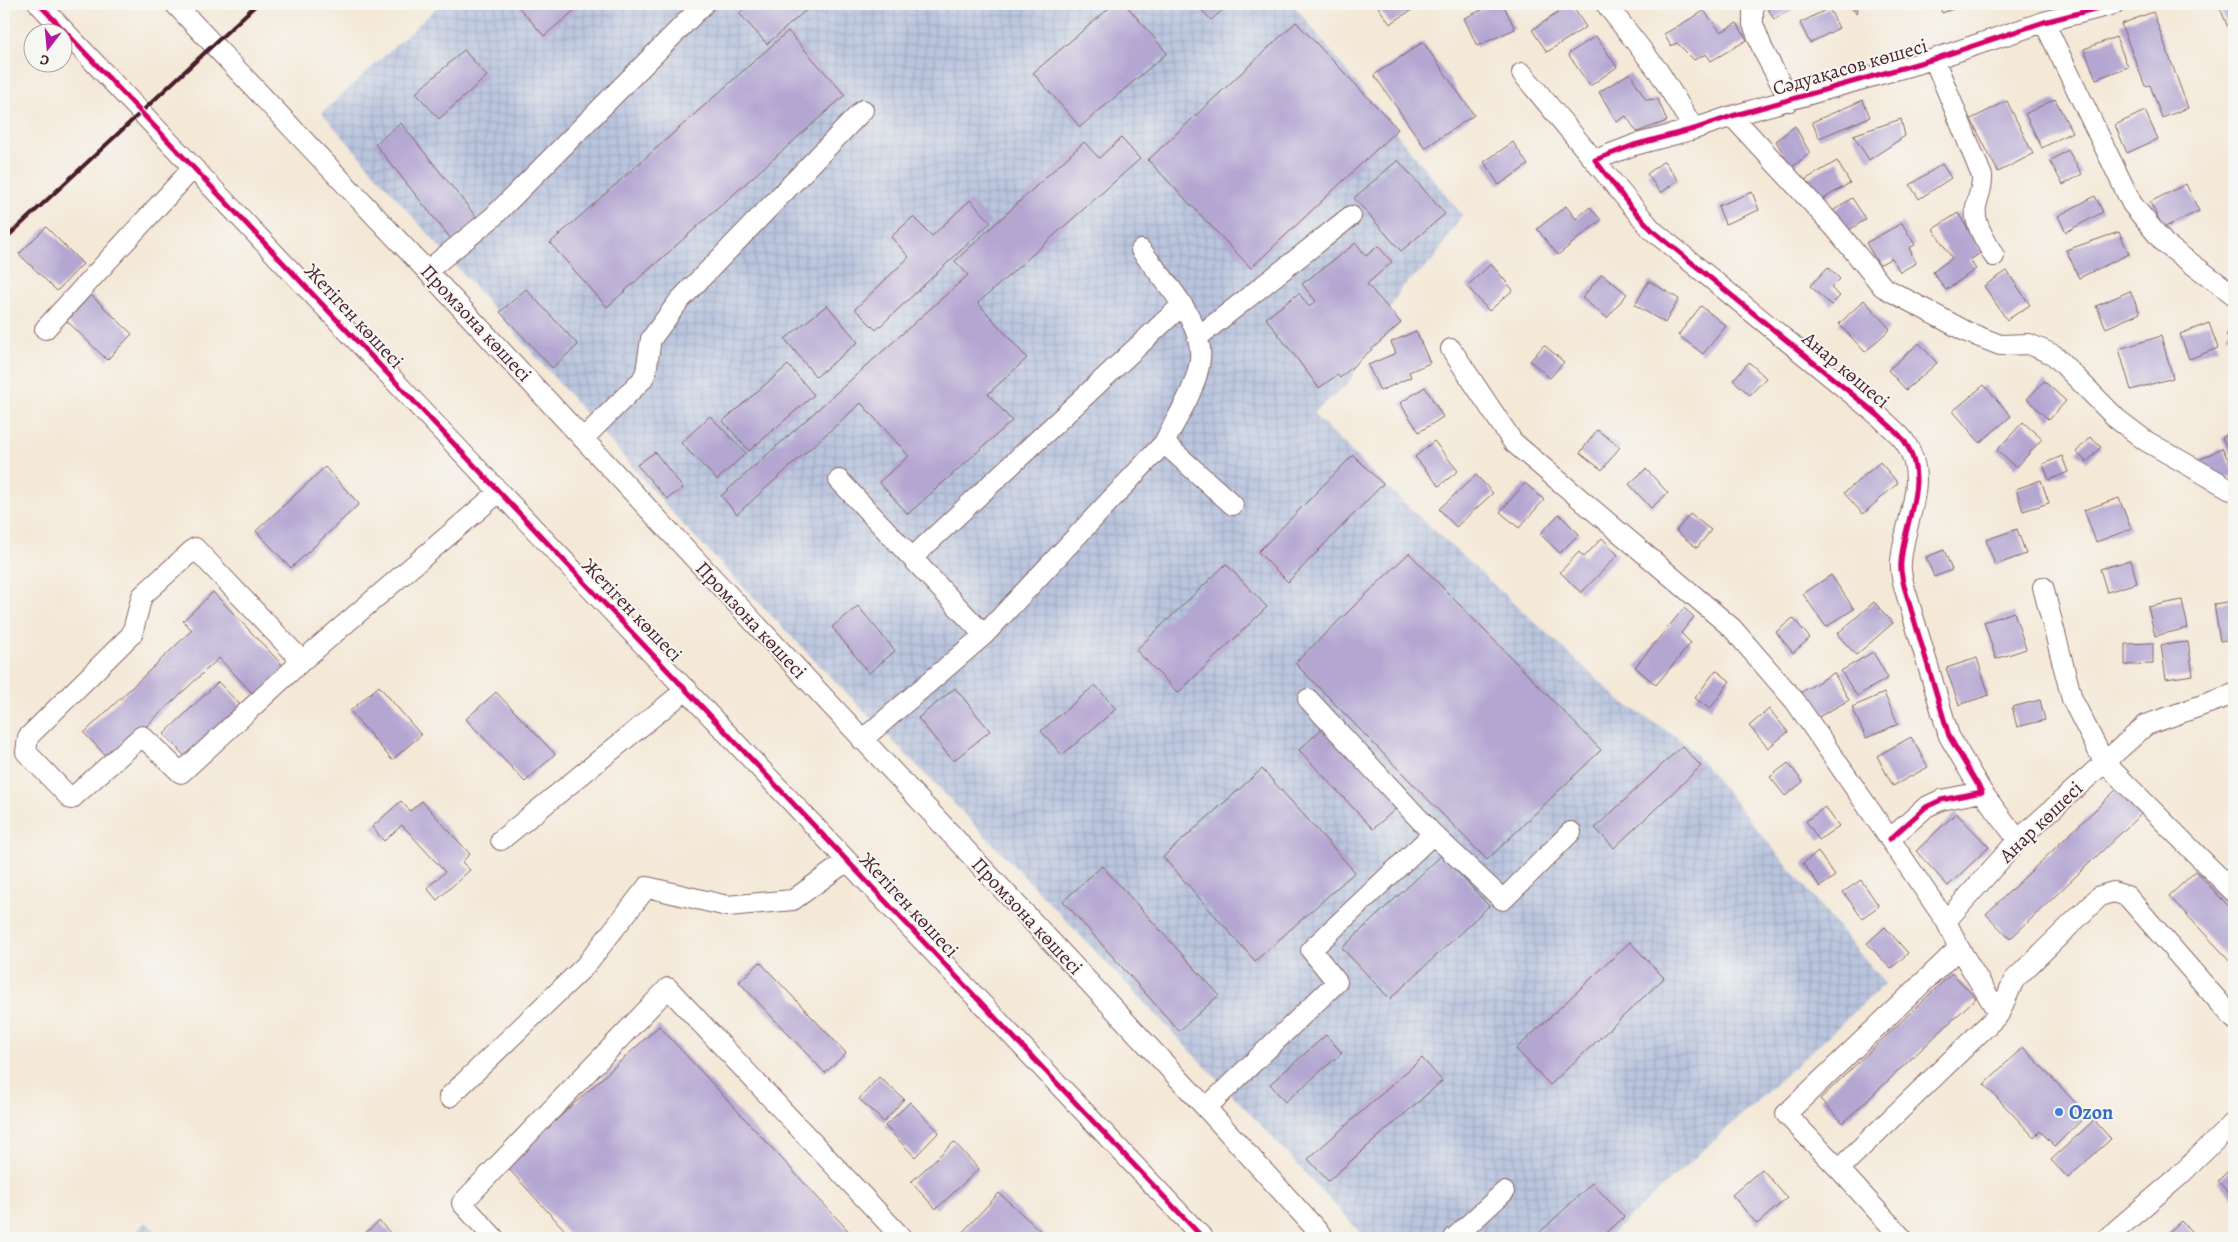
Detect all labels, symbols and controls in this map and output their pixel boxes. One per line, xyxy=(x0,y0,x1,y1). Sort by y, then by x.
north arrow xyxy=(22,22,72,72)
street label: Сәдуақасов көшесі xyxy=(1769,32,1931,102)
text: С xyxy=(37,50,51,70)
street label: Жетіген көшесі xyxy=(298,258,410,374)
street label: Промзона көшесі xyxy=(414,258,538,388)
street label: Анар көшесі xyxy=(1796,325,1896,415)
street label: Жетіген көшесі xyxy=(576,552,688,668)
street label: Промзона көшесі xyxy=(689,555,813,685)
street label: Анар көшесі xyxy=(1993,775,2089,869)
street label: Жетіген көшесі xyxy=(853,847,965,963)
street label: Промзона көшесі xyxy=(965,851,1089,981)
place label: Ozon xyxy=(2069,1099,2113,1126)
marker: Ozon xyxy=(2053,1106,2065,1118)

